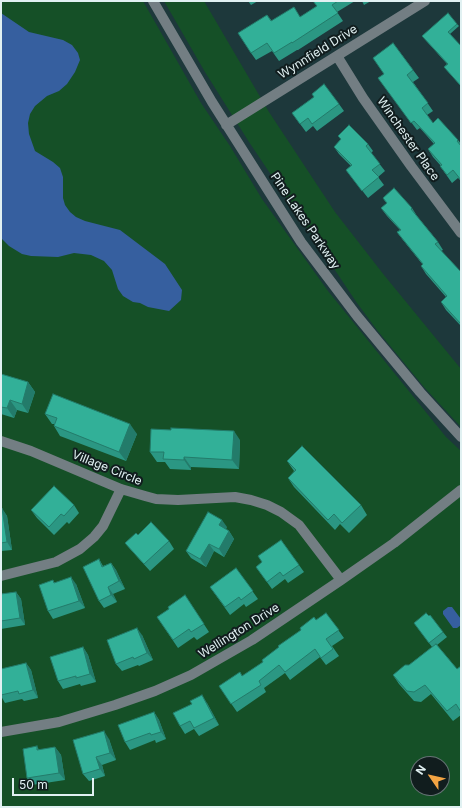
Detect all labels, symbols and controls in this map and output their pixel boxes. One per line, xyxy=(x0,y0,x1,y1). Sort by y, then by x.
street label: Wynnfield Drive xyxy=(276,22,360,82)
street label: Winchester Place xyxy=(374,94,442,184)
street label: Pine Lakes Parkway xyxy=(267,170,343,272)
street label: Village Circle xyxy=(70,447,144,489)
street label: Wellington Drive xyxy=(196,600,282,662)
north arrow xyxy=(410,756,450,796)
text: N xyxy=(413,762,429,777)
scale bar xyxy=(14,770,96,796)
text: 50 m xyxy=(19,777,48,792)

